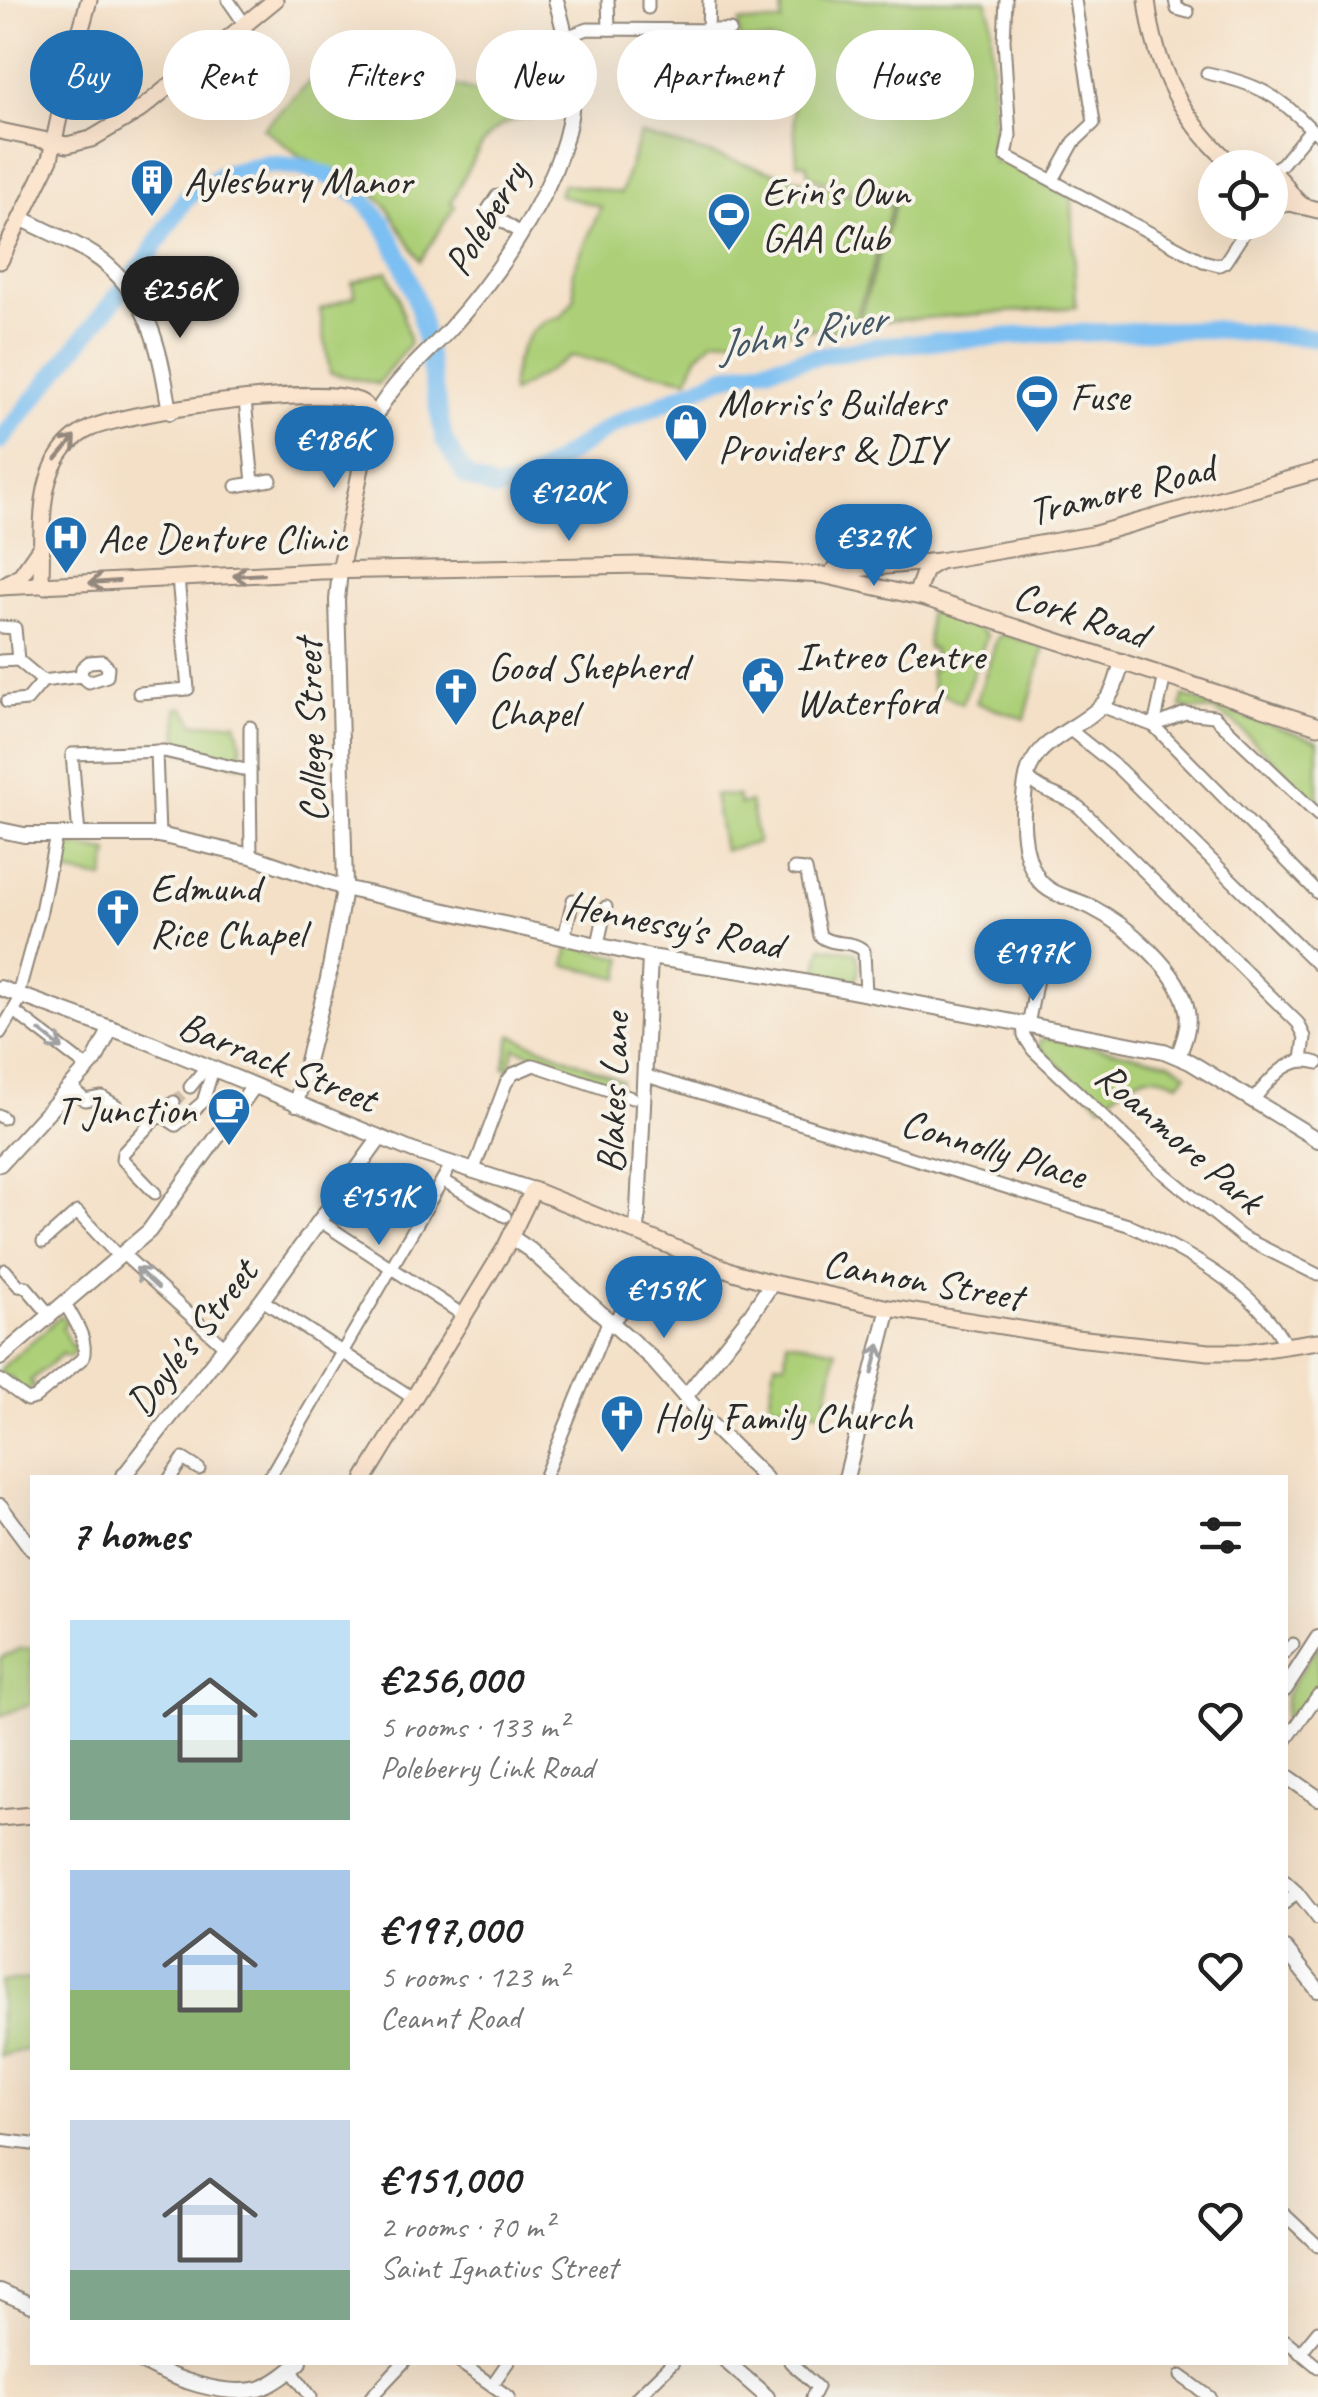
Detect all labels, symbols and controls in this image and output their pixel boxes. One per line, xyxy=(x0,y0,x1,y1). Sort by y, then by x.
chip: Buy xyxy=(30,30,143,120)
chip: Rent xyxy=(163,30,290,120)
chip: Filters xyxy=(310,30,456,120)
chip: New xyxy=(476,30,597,120)
chip: Apartment xyxy=(617,30,816,120)
chip: House xyxy=(836,30,974,120)
street label: Poleberry xyxy=(432,150,540,285)
map controls xyxy=(1198,150,1288,240)
button: locate xyxy=(1198,150,1288,240)
place label: Aylesbury Manor xyxy=(184,156,415,206)
building icon: Aylesbury Manor xyxy=(129,157,175,218)
place label: Erin's Own GAA Club xyxy=(762,167,912,263)
sports icon: Erin's Own GAA Club xyxy=(706,191,752,252)
pin: €256K xyxy=(110,256,250,341)
text: €256K xyxy=(143,268,217,309)
water label: John's River xyxy=(711,291,895,374)
place label: Fuse xyxy=(1070,372,1132,422)
sports icon: Fuse xyxy=(1014,373,1060,434)
place label: Morris's Builders Providers & DIY xyxy=(718,378,951,474)
shop icon: Morris's Builders Providers & DIY xyxy=(663,402,709,463)
pin: €186K xyxy=(264,406,404,491)
text: €186K xyxy=(297,418,371,459)
one-way arrow xyxy=(55,436,77,462)
street label: Tramore Road xyxy=(1023,441,1225,537)
pin: €120K xyxy=(499,459,639,544)
text: €120K xyxy=(532,471,606,512)
pin: €329K xyxy=(804,504,944,589)
place label: Ace Denture Clinic xyxy=(98,513,349,563)
hospital icon: Ace Denture Clinic xyxy=(43,514,89,575)
text: €329K xyxy=(837,516,911,557)
one-way arrow xyxy=(232,565,264,584)
street label: Cork Road xyxy=(1007,570,1159,662)
one-way arrow xyxy=(88,573,120,592)
place label: Intreo Centre Waterford xyxy=(796,631,988,727)
street label: College Street xyxy=(283,633,339,824)
place label: Good Shepherd Chapel xyxy=(488,642,694,738)
public building icon: Intreo Centre Waterford xyxy=(740,655,786,716)
church icon: Good Shepherd Chapel xyxy=(433,666,479,727)
place label: Edmund Rice Chapel xyxy=(150,863,312,959)
street label: Hennessy's Road xyxy=(561,879,793,972)
church icon: Edmund Rice Chapel xyxy=(95,887,141,948)
pin: €197K xyxy=(963,919,1103,1004)
text: €197K xyxy=(996,931,1070,972)
street label: Barrack Street xyxy=(172,1000,387,1126)
street label: Blakes Lane xyxy=(585,1009,641,1174)
one-way arrow xyxy=(37,1030,64,1051)
street label: Roanmore Park xyxy=(1085,1051,1275,1226)
place label: T Junction xyxy=(56,1085,197,1135)
cafe icon: T Junction xyxy=(206,1086,252,1147)
street label: Connolly Place xyxy=(896,1097,1095,1202)
pin: €151K xyxy=(309,1163,449,1248)
text: €151K xyxy=(342,1175,416,1216)
street label: Cannon Street xyxy=(819,1238,1032,1323)
street label: Doyle's Street xyxy=(115,1246,271,1426)
pin: €159K xyxy=(594,1256,734,1341)
one-way arrow xyxy=(136,1266,160,1290)
text: €159K xyxy=(628,1268,700,1309)
one-way arrow xyxy=(868,1344,887,1375)
place label: Holy Family Church xyxy=(654,1392,913,1442)
church icon: Holy Family Church xyxy=(599,1393,645,1454)
icon: filters xyxy=(1193,1508,1248,1563)
text: 7 homes xyxy=(70,1509,188,1562)
text: €256,000 xyxy=(380,1653,521,1706)
icon: home xyxy=(150,1660,270,1780)
icon: heart xyxy=(1193,1693,1248,1748)
text: 5 rooms · 133 m² xyxy=(380,1706,567,1747)
text: Poleberry Link Road xyxy=(380,1747,594,1788)
text: €197,000 xyxy=(380,1903,520,1956)
icon: home xyxy=(150,1910,270,2030)
icon: heart xyxy=(1193,1943,1248,1998)
text: 5 rooms · 123 m² xyxy=(380,1956,567,1997)
text: Ceannt Road xyxy=(380,1997,520,2038)
text: €151,000 xyxy=(380,2153,520,2206)
icon: home xyxy=(150,2160,270,2280)
icon: heart xyxy=(1193,2193,1248,2248)
text: 2 rooms · 70 m² xyxy=(380,2206,553,2247)
text: Saint Ignatius Street xyxy=(380,2247,617,2288)

